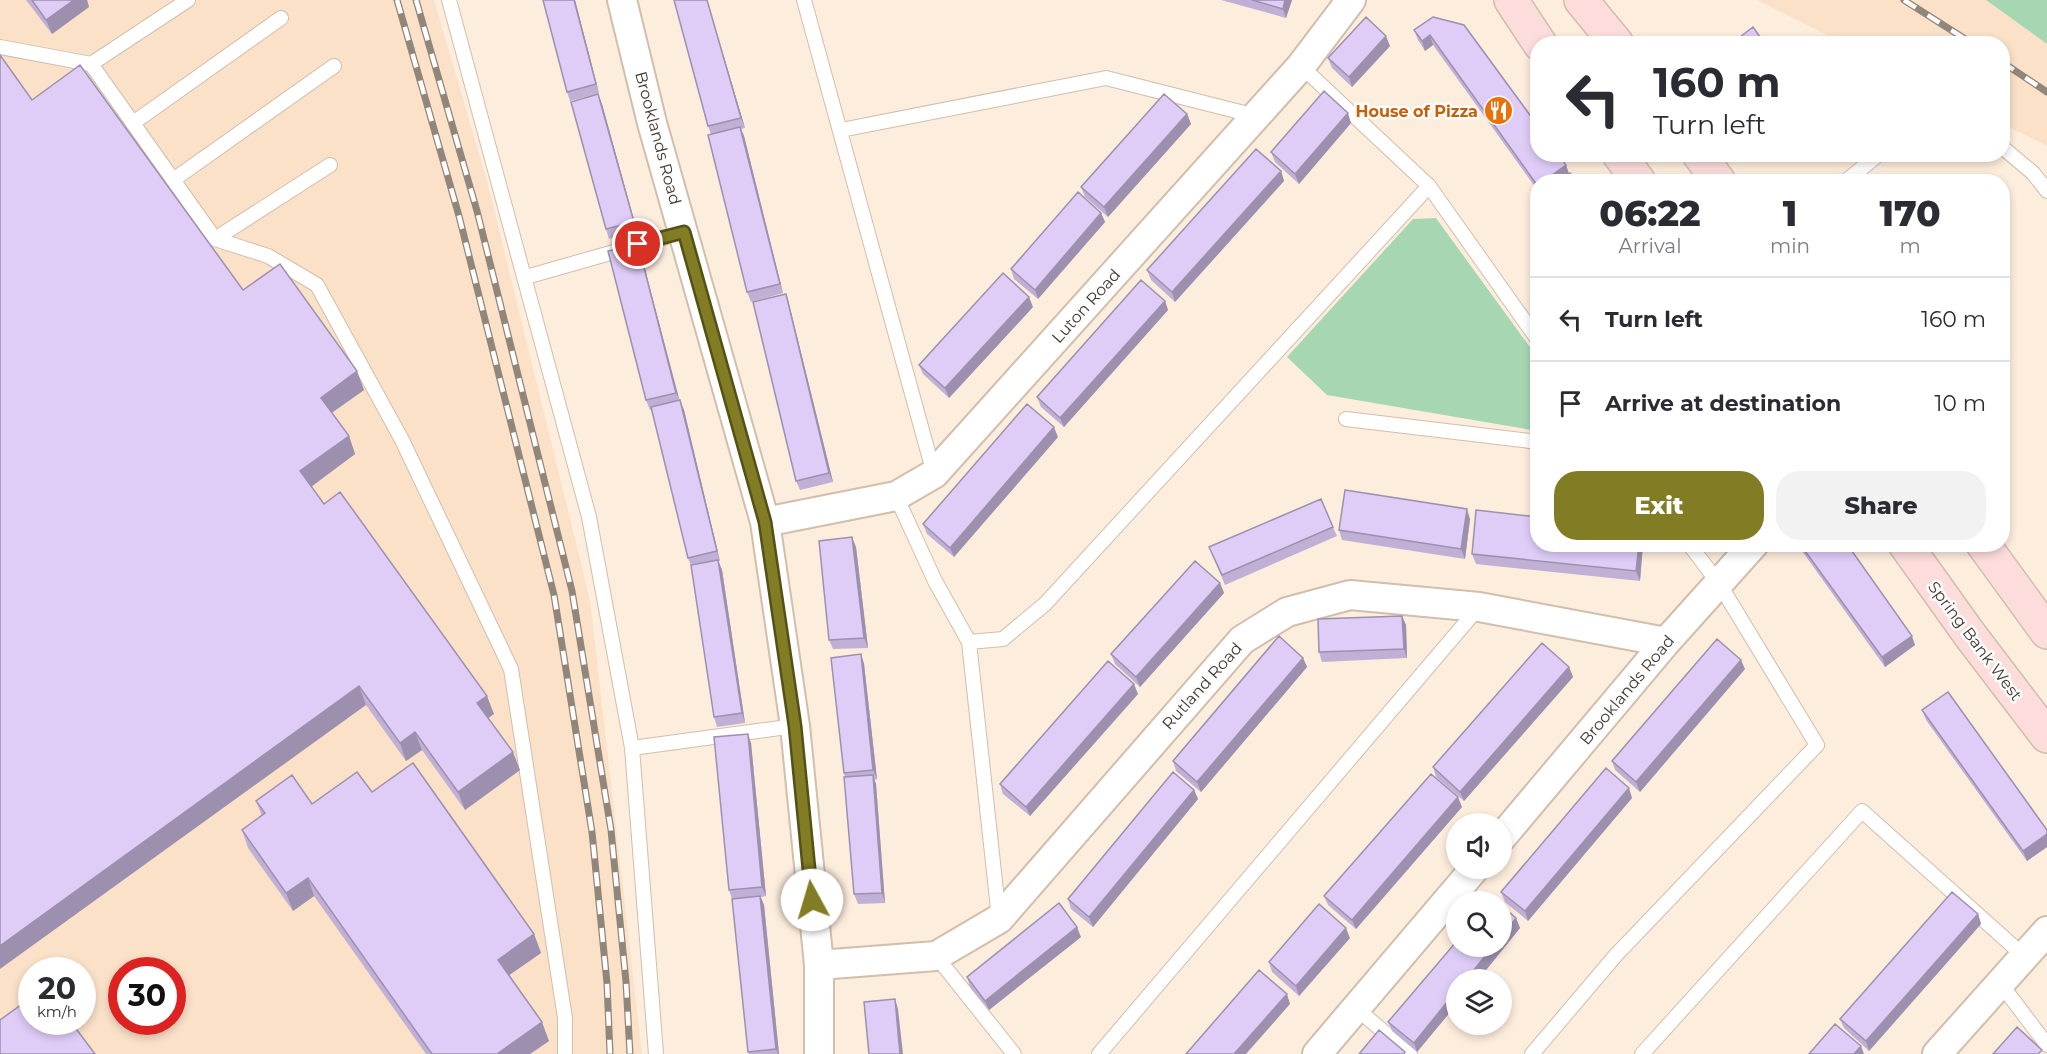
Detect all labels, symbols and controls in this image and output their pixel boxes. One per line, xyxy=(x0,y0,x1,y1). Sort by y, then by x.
text: 160 m xyxy=(1653,56,1781,108)
icon: left xyxy=(1554,60,1632,138)
street label: Brooklands Road xyxy=(631,69,685,207)
restaurant icon: House of Pizza xyxy=(1483,95,1515,127)
place label: House of Pizza xyxy=(1356,102,1478,121)
text: Turn left xyxy=(1653,108,1766,141)
text: 06:22 xyxy=(1599,191,1701,235)
text: 1 xyxy=(1783,191,1797,235)
text: 170 xyxy=(1879,191,1941,235)
pin xyxy=(612,218,663,269)
icon: arrive xyxy=(621,227,654,260)
text: Arrival xyxy=(1618,234,1682,258)
text: min xyxy=(1770,234,1810,258)
text: m xyxy=(1899,234,1921,258)
street label: Luton Road xyxy=(1048,265,1124,347)
icon: left xyxy=(1554,303,1587,336)
text: Turn left xyxy=(1605,306,1703,333)
text: 160 m xyxy=(1921,306,1986,333)
icon: arrive xyxy=(1554,387,1587,420)
text: Arrive at destination xyxy=(1605,390,1841,417)
text: 10 m xyxy=(1934,390,1986,417)
button: Exit xyxy=(1554,471,1764,540)
button: Share xyxy=(1776,471,1986,540)
street label: Spring Bank West xyxy=(1924,578,2026,705)
street label: Brooklands Road xyxy=(1576,631,1678,749)
street label: Rutland Road xyxy=(1158,639,1246,733)
map controls xyxy=(1446,813,1512,1035)
button: sound xyxy=(1446,813,1512,879)
position arrow xyxy=(780,868,844,932)
button: search xyxy=(1446,891,1512,957)
speed limit sign: 30 xyxy=(108,957,186,1035)
button: layers xyxy=(1446,969,1512,1035)
text: 20 xyxy=(38,970,76,1007)
text: km/h xyxy=(37,1002,77,1021)

